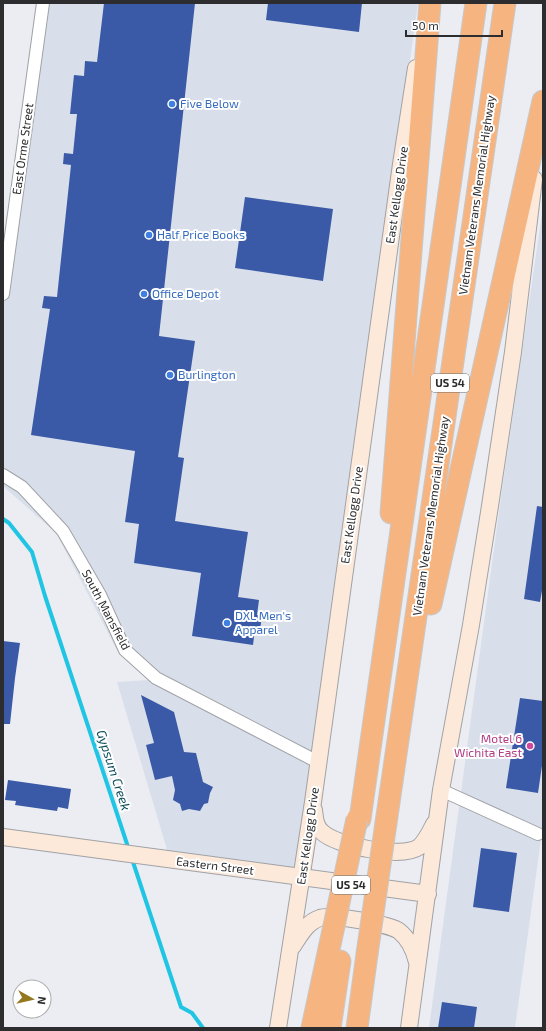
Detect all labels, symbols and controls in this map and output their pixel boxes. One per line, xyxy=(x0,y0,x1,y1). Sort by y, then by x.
scale bar xyxy=(406,12,502,38)
text: 50 m xyxy=(412,18,439,32)
street label: Vietnam Veterans Memorial Highway xyxy=(455,94,497,295)
place label: Five Below xyxy=(180,96,239,110)
marker: Five Below xyxy=(167,99,177,109)
street label: East Orme Street xyxy=(9,102,35,196)
street label: East Kellogg Drive xyxy=(382,145,410,245)
place label: Half Price Books xyxy=(157,227,245,241)
marker: Half Price Books xyxy=(144,230,154,240)
place label: Office Depot xyxy=(152,286,219,300)
marker: Office Depot xyxy=(139,289,149,299)
place label: Burlington xyxy=(178,367,236,381)
marker: Burlington xyxy=(165,370,175,380)
road number: US 54 xyxy=(431,374,469,392)
street label: Vietnam Veterans Memorial Highway xyxy=(409,415,451,616)
street label: East Kellogg Drive xyxy=(337,465,365,565)
street label: South Mansfield xyxy=(80,567,134,652)
place label: DXL Men's Apparel xyxy=(235,608,291,636)
marker: DXL Men's Apparel xyxy=(222,618,232,628)
water label: Gypsum Creek xyxy=(93,728,135,813)
place label: Motel 6 Wichita East xyxy=(454,731,522,759)
marker: Motel 6 Wichita East xyxy=(525,741,535,751)
street label: East Kellogg Drive xyxy=(293,786,321,886)
street label: Eastern Street xyxy=(175,853,255,877)
road number: US 54 xyxy=(332,876,370,894)
north arrow xyxy=(12,979,52,1019)
text: N xyxy=(35,996,49,1005)

